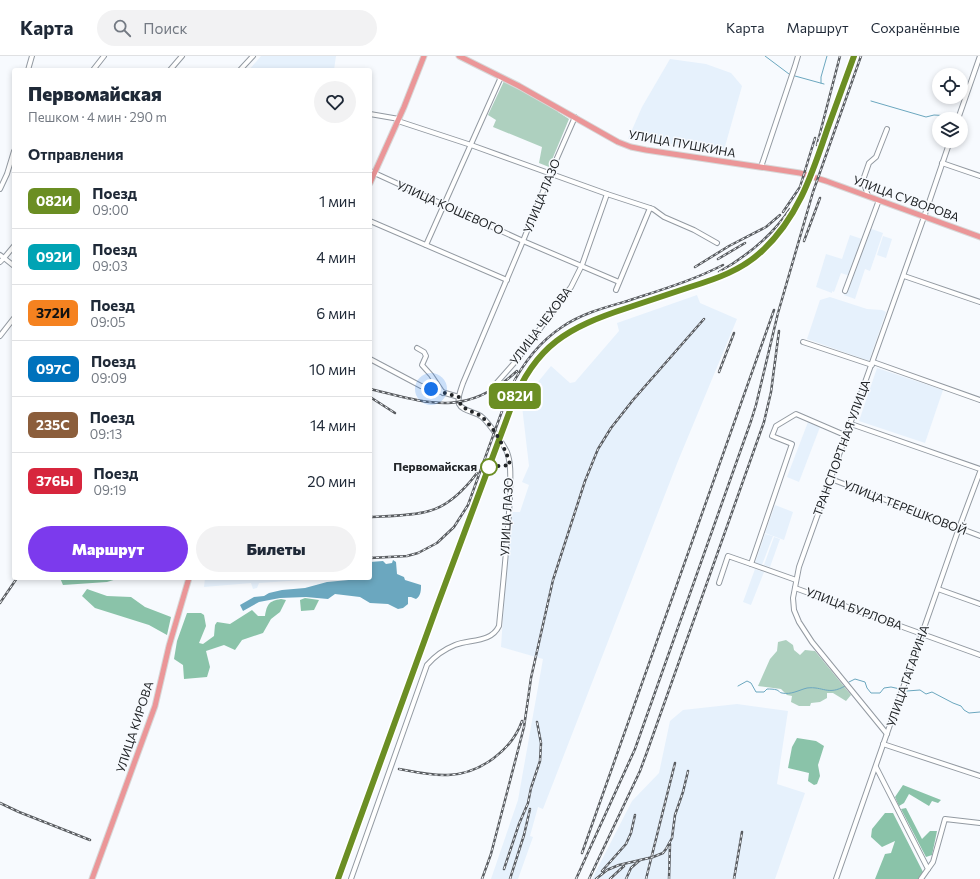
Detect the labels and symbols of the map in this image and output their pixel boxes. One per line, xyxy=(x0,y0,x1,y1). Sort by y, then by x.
street label: УЛИЦА ПУШКИНА xyxy=(627,127,737,159)
street label: УЛИЦА ЛАЗО xyxy=(520,156,562,235)
street label: УЛИЦА СУВОРОВА xyxy=(851,172,961,224)
street label: УЛИЦА КОШЕВОГО xyxy=(395,177,506,237)
street label: УЛИЦА ЧЕХОВА xyxy=(506,284,574,367)
street label: ТРАНСПОРТНАЯ УЛИЦА xyxy=(810,378,872,518)
your location xyxy=(421,379,441,399)
line badge: 082И xyxy=(487,383,543,409)
marker: Первомайская xyxy=(480,458,498,476)
place label: Первомайская xyxy=(393,459,477,473)
street label: УЛИЦА ЛАЗО xyxy=(497,477,515,557)
street label: УЛИЦА ТЕРЕШКОВОЙ xyxy=(842,477,969,537)
street label: УЛИЦА БУРЛОВА xyxy=(804,584,905,632)
street label: УЛИЦА ГАГАРИНА xyxy=(883,623,931,728)
street label: УЛИЦА КИРОВА xyxy=(113,679,155,774)

